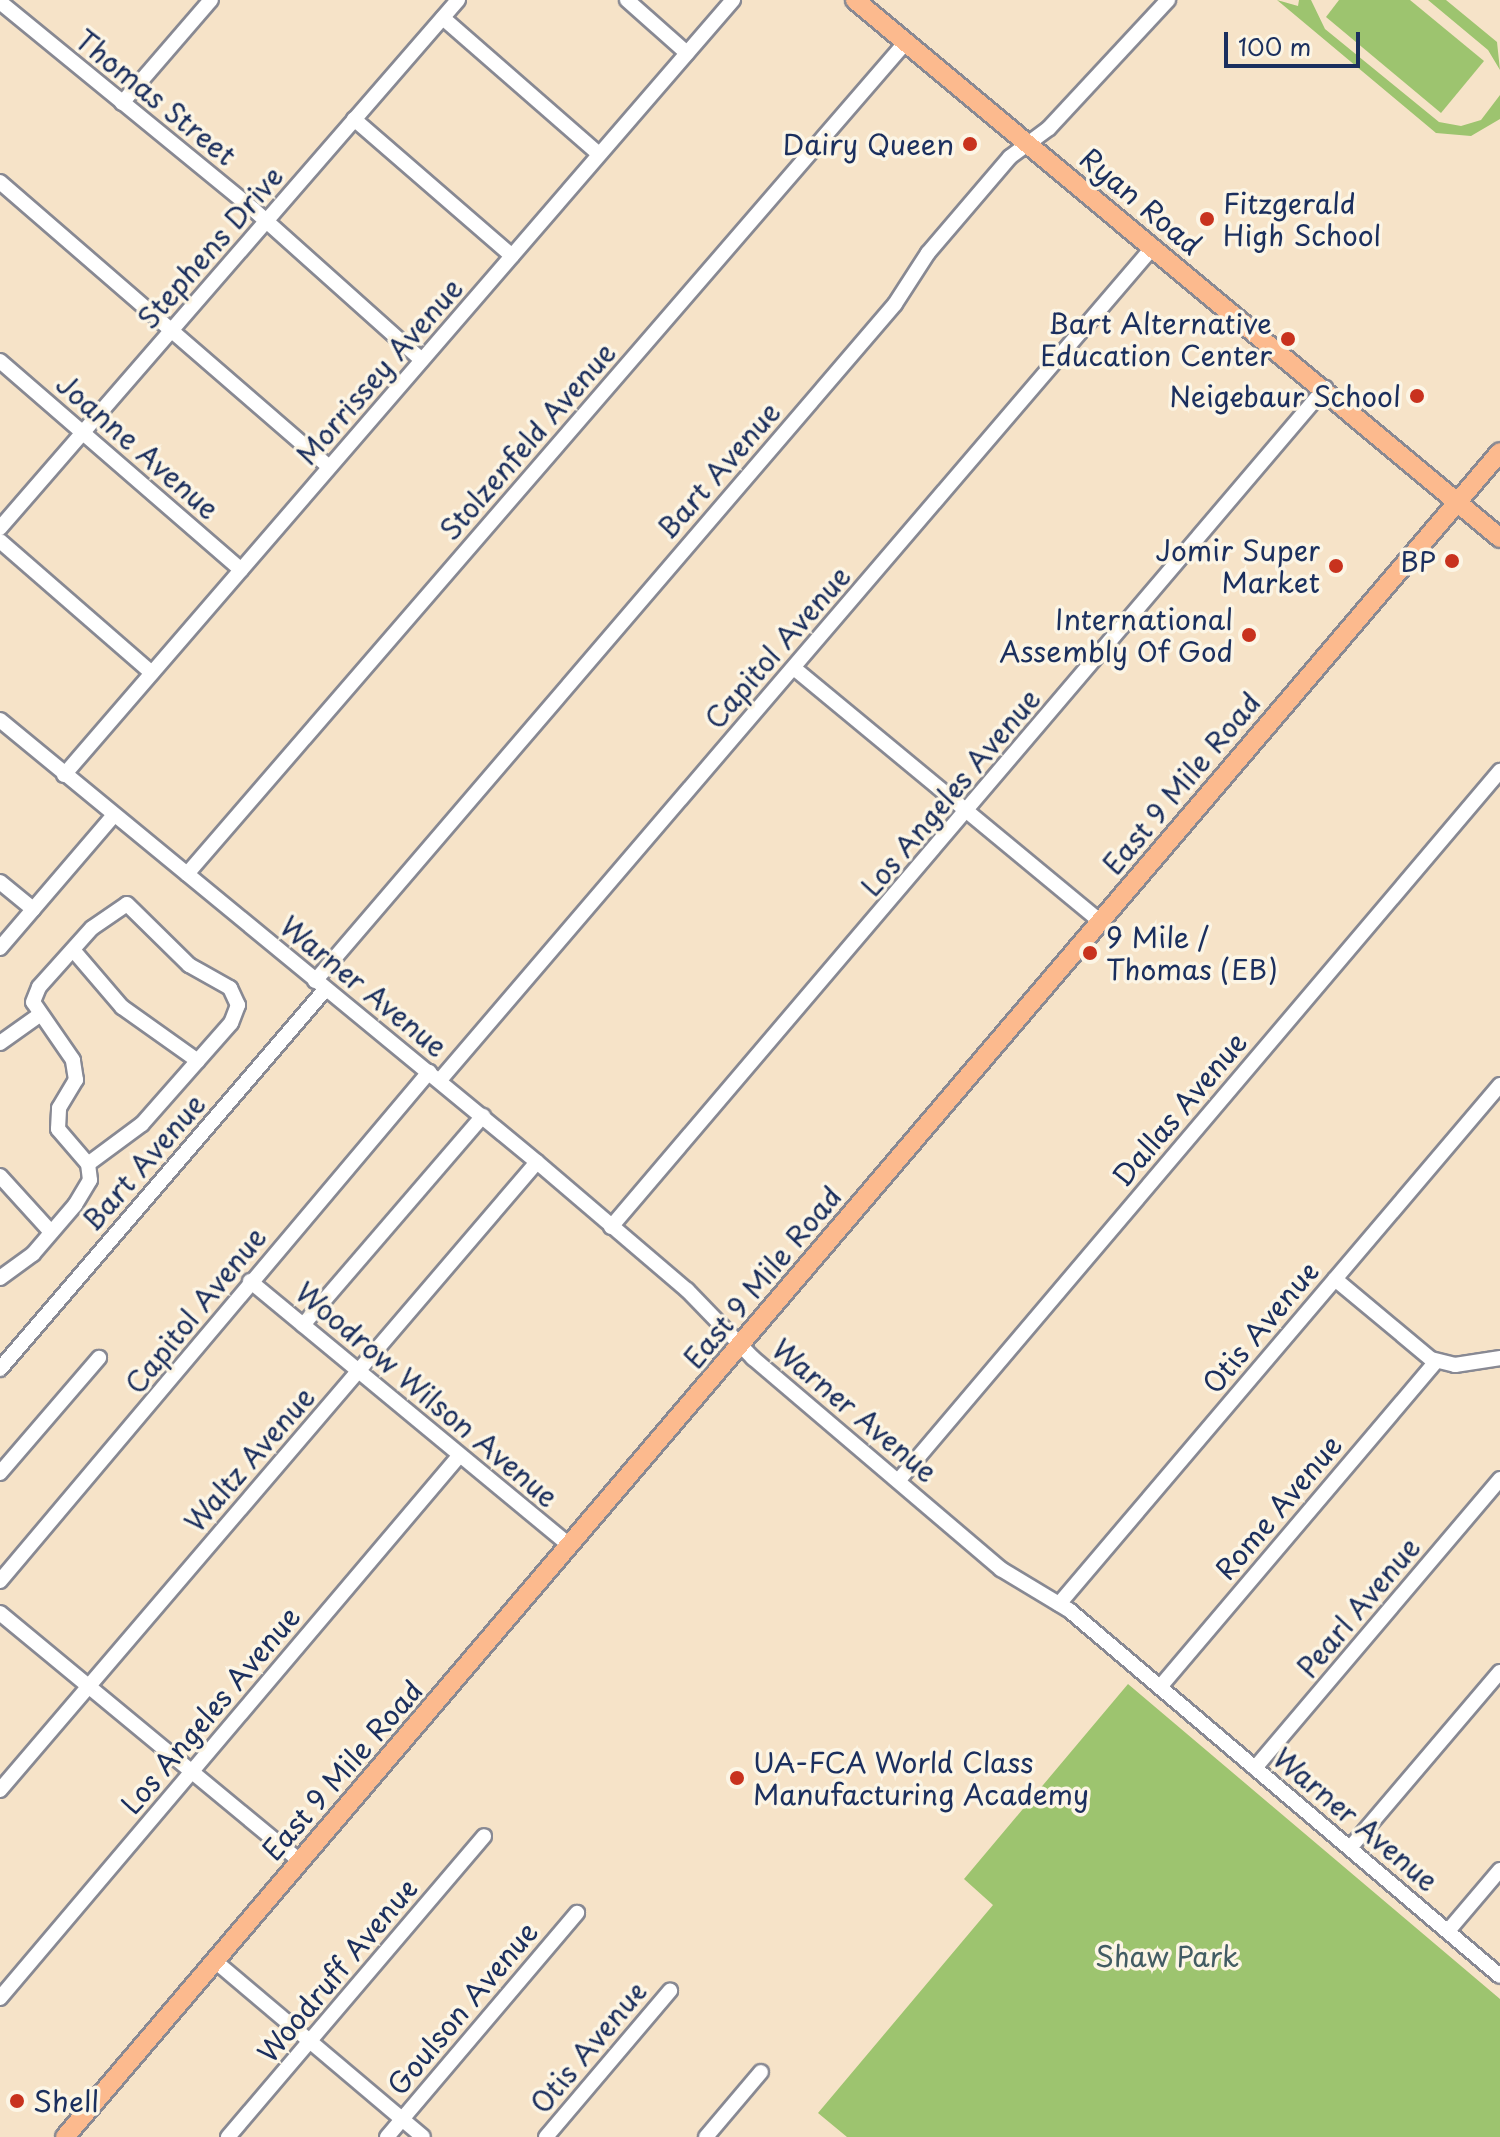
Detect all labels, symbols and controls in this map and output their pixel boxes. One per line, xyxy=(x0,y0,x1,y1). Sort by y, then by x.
scale bar xyxy=(1228,16,1364,66)
street label: Thomas Street xyxy=(68,21,244,173)
text: 100 m xyxy=(1238,28,1311,64)
place label: Dairy Queen xyxy=(783,127,954,161)
marker: Dairy Queen xyxy=(961,135,979,153)
street label: Ryan Road xyxy=(1075,141,1207,261)
street label: Stephens Drive xyxy=(131,160,289,334)
place label: Fitzgerald High School xyxy=(1223,186,1382,252)
marker: Fitzgerald High School xyxy=(1198,210,1216,228)
street label: Morrissey Avenue xyxy=(289,271,469,471)
place label: Bart Alternative Education Center xyxy=(1040,306,1272,372)
marker: Bart Alternative Education Center xyxy=(1279,330,1297,348)
street label: Stolzenfeld Avenue xyxy=(432,335,622,547)
street label: Joanne Avenue xyxy=(51,367,225,525)
place label: Neigebaur School xyxy=(1168,379,1401,413)
marker: Neigebaur School xyxy=(1408,387,1426,405)
street label: Bart Avenue xyxy=(651,396,785,544)
place label: Jomir Super Market xyxy=(1155,533,1320,599)
place label: BP xyxy=(1400,544,1436,578)
marker: BP xyxy=(1443,552,1461,570)
marker: Jomir Super Market xyxy=(1327,557,1345,575)
street label: Capitol Avenue xyxy=(698,559,856,735)
place label: International Assembly Of God xyxy=(997,602,1233,668)
marker: International Assembly Of God xyxy=(1240,626,1258,644)
street label: Los Angeles Avenue xyxy=(852,680,1048,904)
street label: East 9 Mile Road xyxy=(1095,685,1267,881)
street label: Warner Avenue xyxy=(273,908,455,1064)
place label: 9 Mile / Thomas (EB) xyxy=(1106,920,1279,986)
marker: 9 Mile / Thomas (EB) xyxy=(1081,944,1099,962)
street label: Dallas Avenue xyxy=(1104,1025,1254,1193)
street label: Bart Avenue xyxy=(76,1088,210,1236)
street label: East 9 Mile Road xyxy=(676,1179,848,1375)
street label: Capitol Avenue xyxy=(118,1221,272,1399)
street label: Otis Avenue xyxy=(1196,1255,1324,1399)
street label: Woodrow Wilson Avenue xyxy=(291,1276,563,1512)
street label: Warner Avenue xyxy=(765,1331,945,1489)
street label: Waltz Avenue xyxy=(177,1379,321,1539)
street label: Rome Avenue xyxy=(1208,1428,1348,1586)
street label: Pearl Avenue xyxy=(1290,1530,1426,1684)
street label: Los Angeles Avenue xyxy=(112,1598,308,1822)
street label: East 9 Mile Road xyxy=(255,1673,429,1867)
street label: Warner Avenue xyxy=(1266,1740,1446,1898)
place label: UA-FCA World Class Manufacturing Academy xyxy=(753,1745,1089,1811)
marker: UA-FCA World Class Manufacturing Academy xyxy=(728,1769,746,1787)
street label: Woodruff Avenue xyxy=(250,1870,424,2070)
street label: Goulson Avenue xyxy=(381,1916,543,2100)
park label: Shaw Park xyxy=(1094,1939,1240,1973)
street label: Otis Avenue xyxy=(524,1975,652,2119)
place label: Shell xyxy=(33,2084,99,2118)
marker: Shell xyxy=(8,2092,26,2110)

